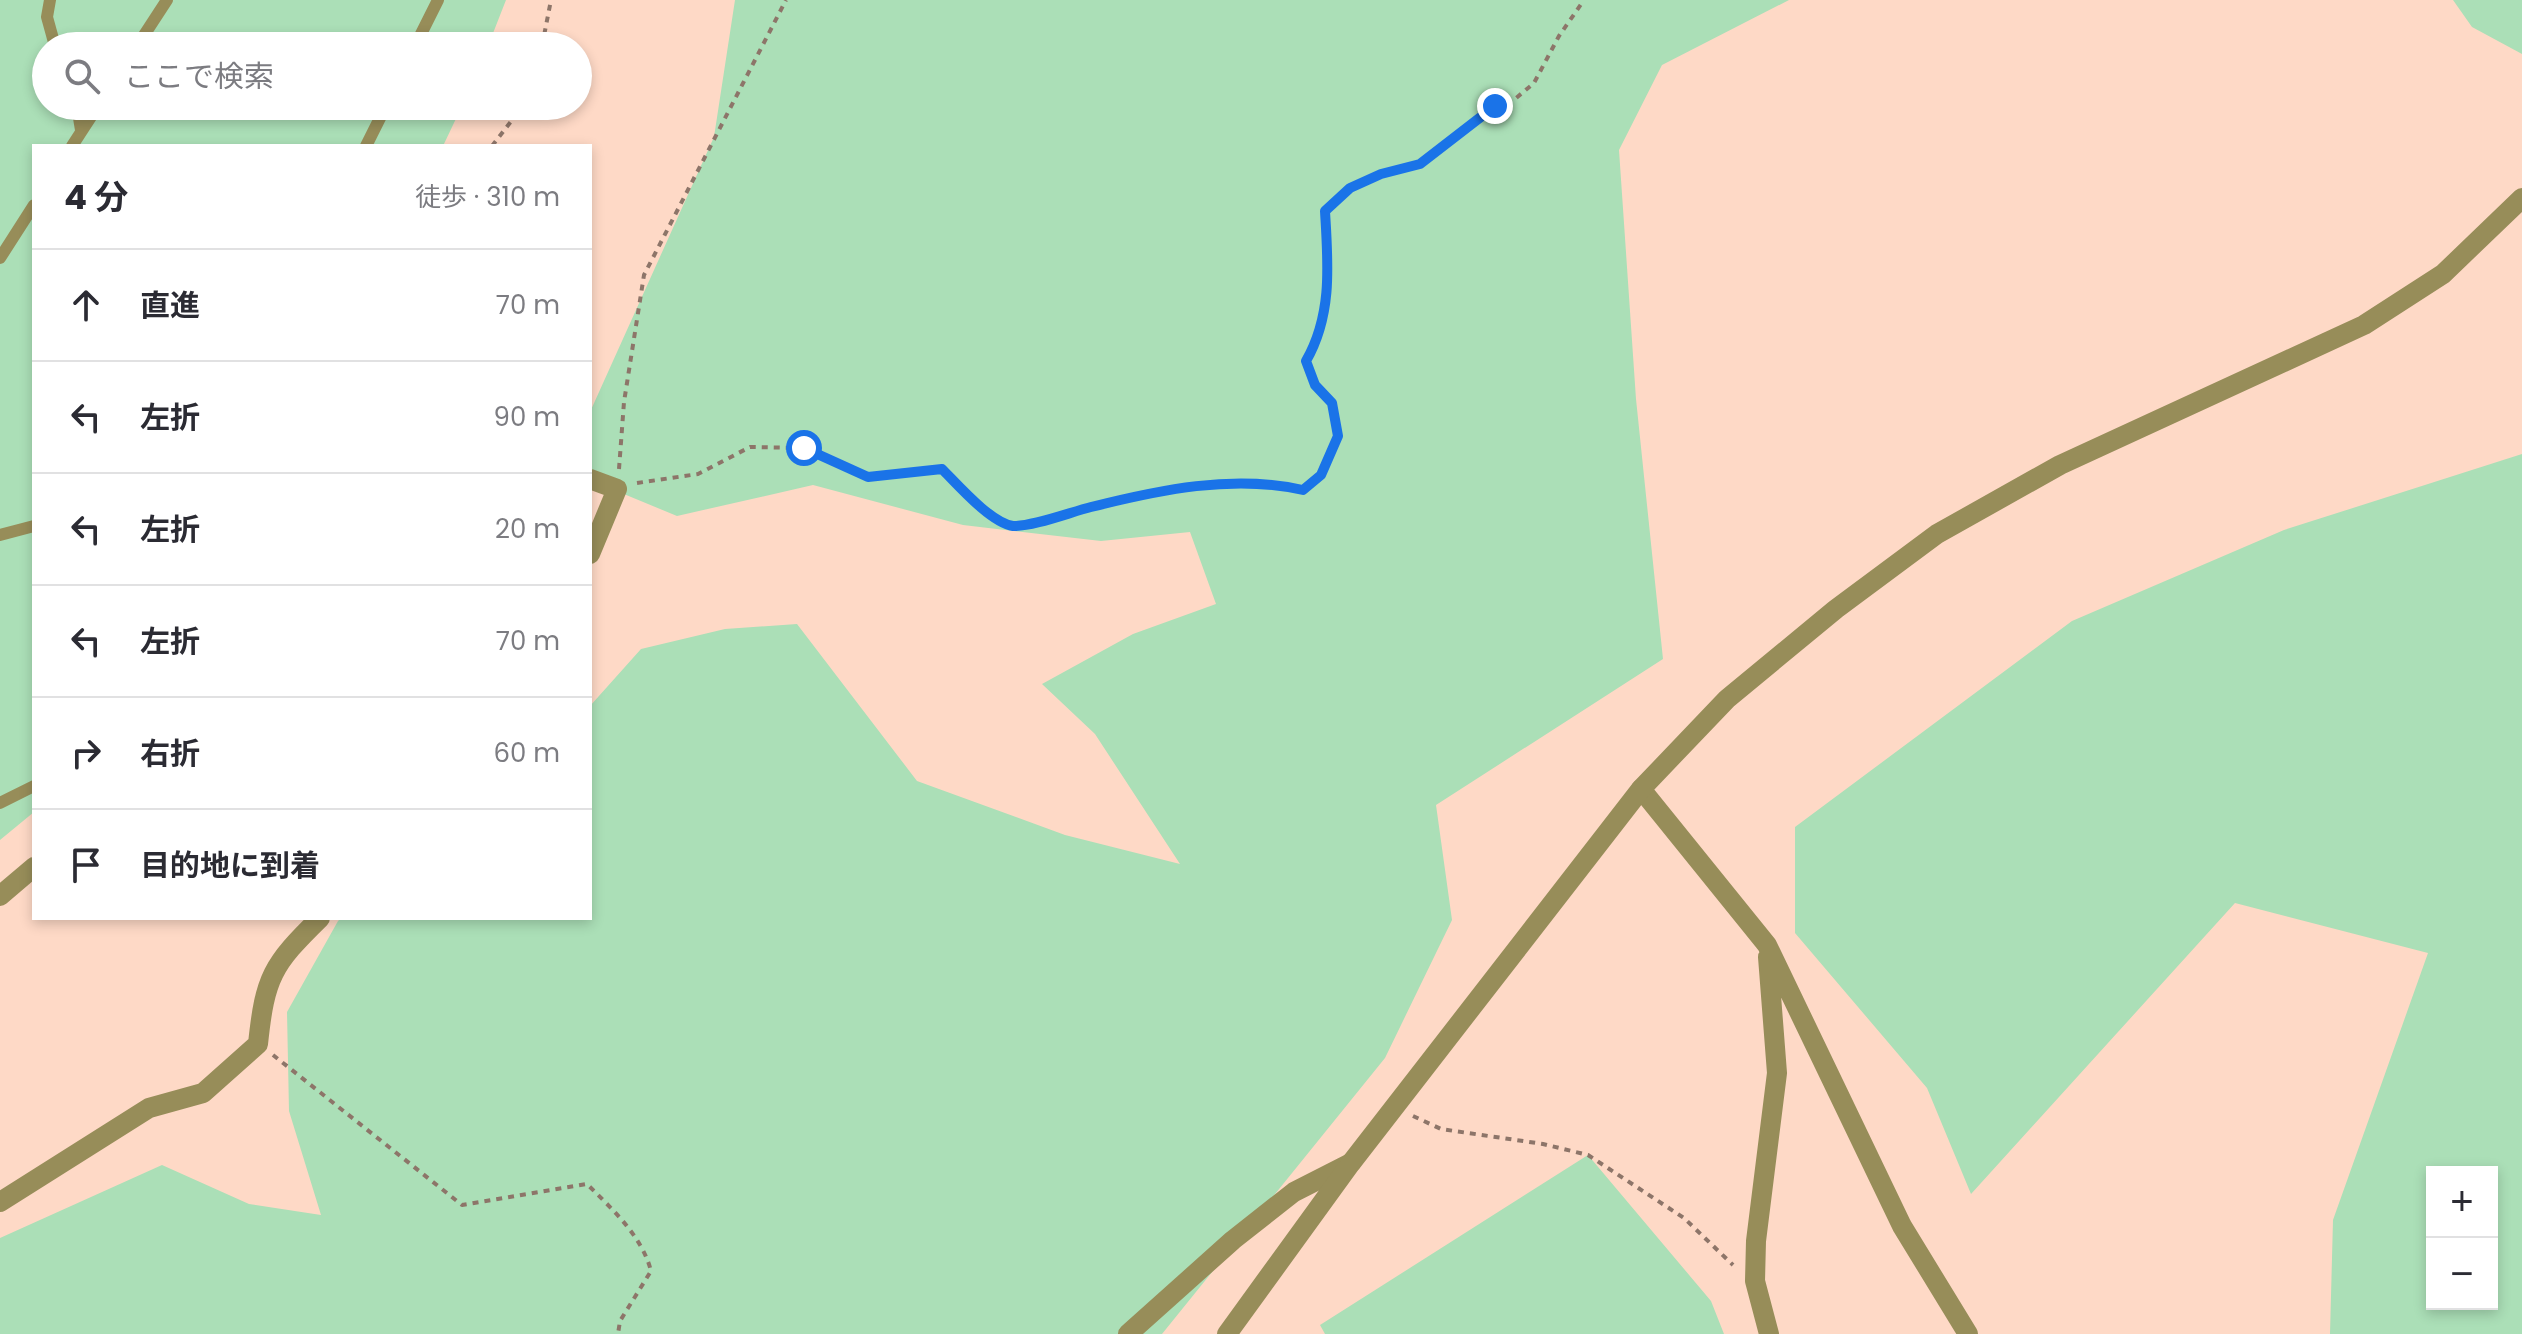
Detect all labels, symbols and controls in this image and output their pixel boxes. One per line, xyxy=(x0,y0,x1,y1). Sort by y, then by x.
search box xyxy=(32,32,592,120)
icon: search xyxy=(60,54,104,98)
text: ここで検索 xyxy=(124,55,274,98)
route end xyxy=(1477,88,1513,124)
text: 4 分 xyxy=(64,173,128,221)
text: 徒歩 · 310 m xyxy=(415,179,560,215)
icon: ahead xyxy=(64,283,108,327)
text: 直進 xyxy=(140,284,200,327)
text: 70 m xyxy=(496,287,560,323)
icon: left xyxy=(64,395,108,439)
text: 左折 xyxy=(140,396,200,439)
text: 90 m xyxy=(494,399,560,435)
route start xyxy=(786,430,822,466)
icon: left xyxy=(64,507,108,551)
text: 左折 xyxy=(140,508,200,551)
text: 20 m xyxy=(495,511,560,547)
icon: left xyxy=(64,619,108,663)
text: 左折 xyxy=(140,620,200,663)
text: 70 m xyxy=(496,623,560,659)
icon: right xyxy=(64,731,108,775)
text: 右折 xyxy=(140,732,200,775)
text: 60 m xyxy=(493,735,560,771)
icon: arrive xyxy=(64,843,108,887)
text: 目的地に到着 xyxy=(140,844,320,887)
map controls xyxy=(2426,1166,2498,1310)
button: + xyxy=(2426,1166,2498,1238)
button: − xyxy=(2426,1238,2498,1310)

